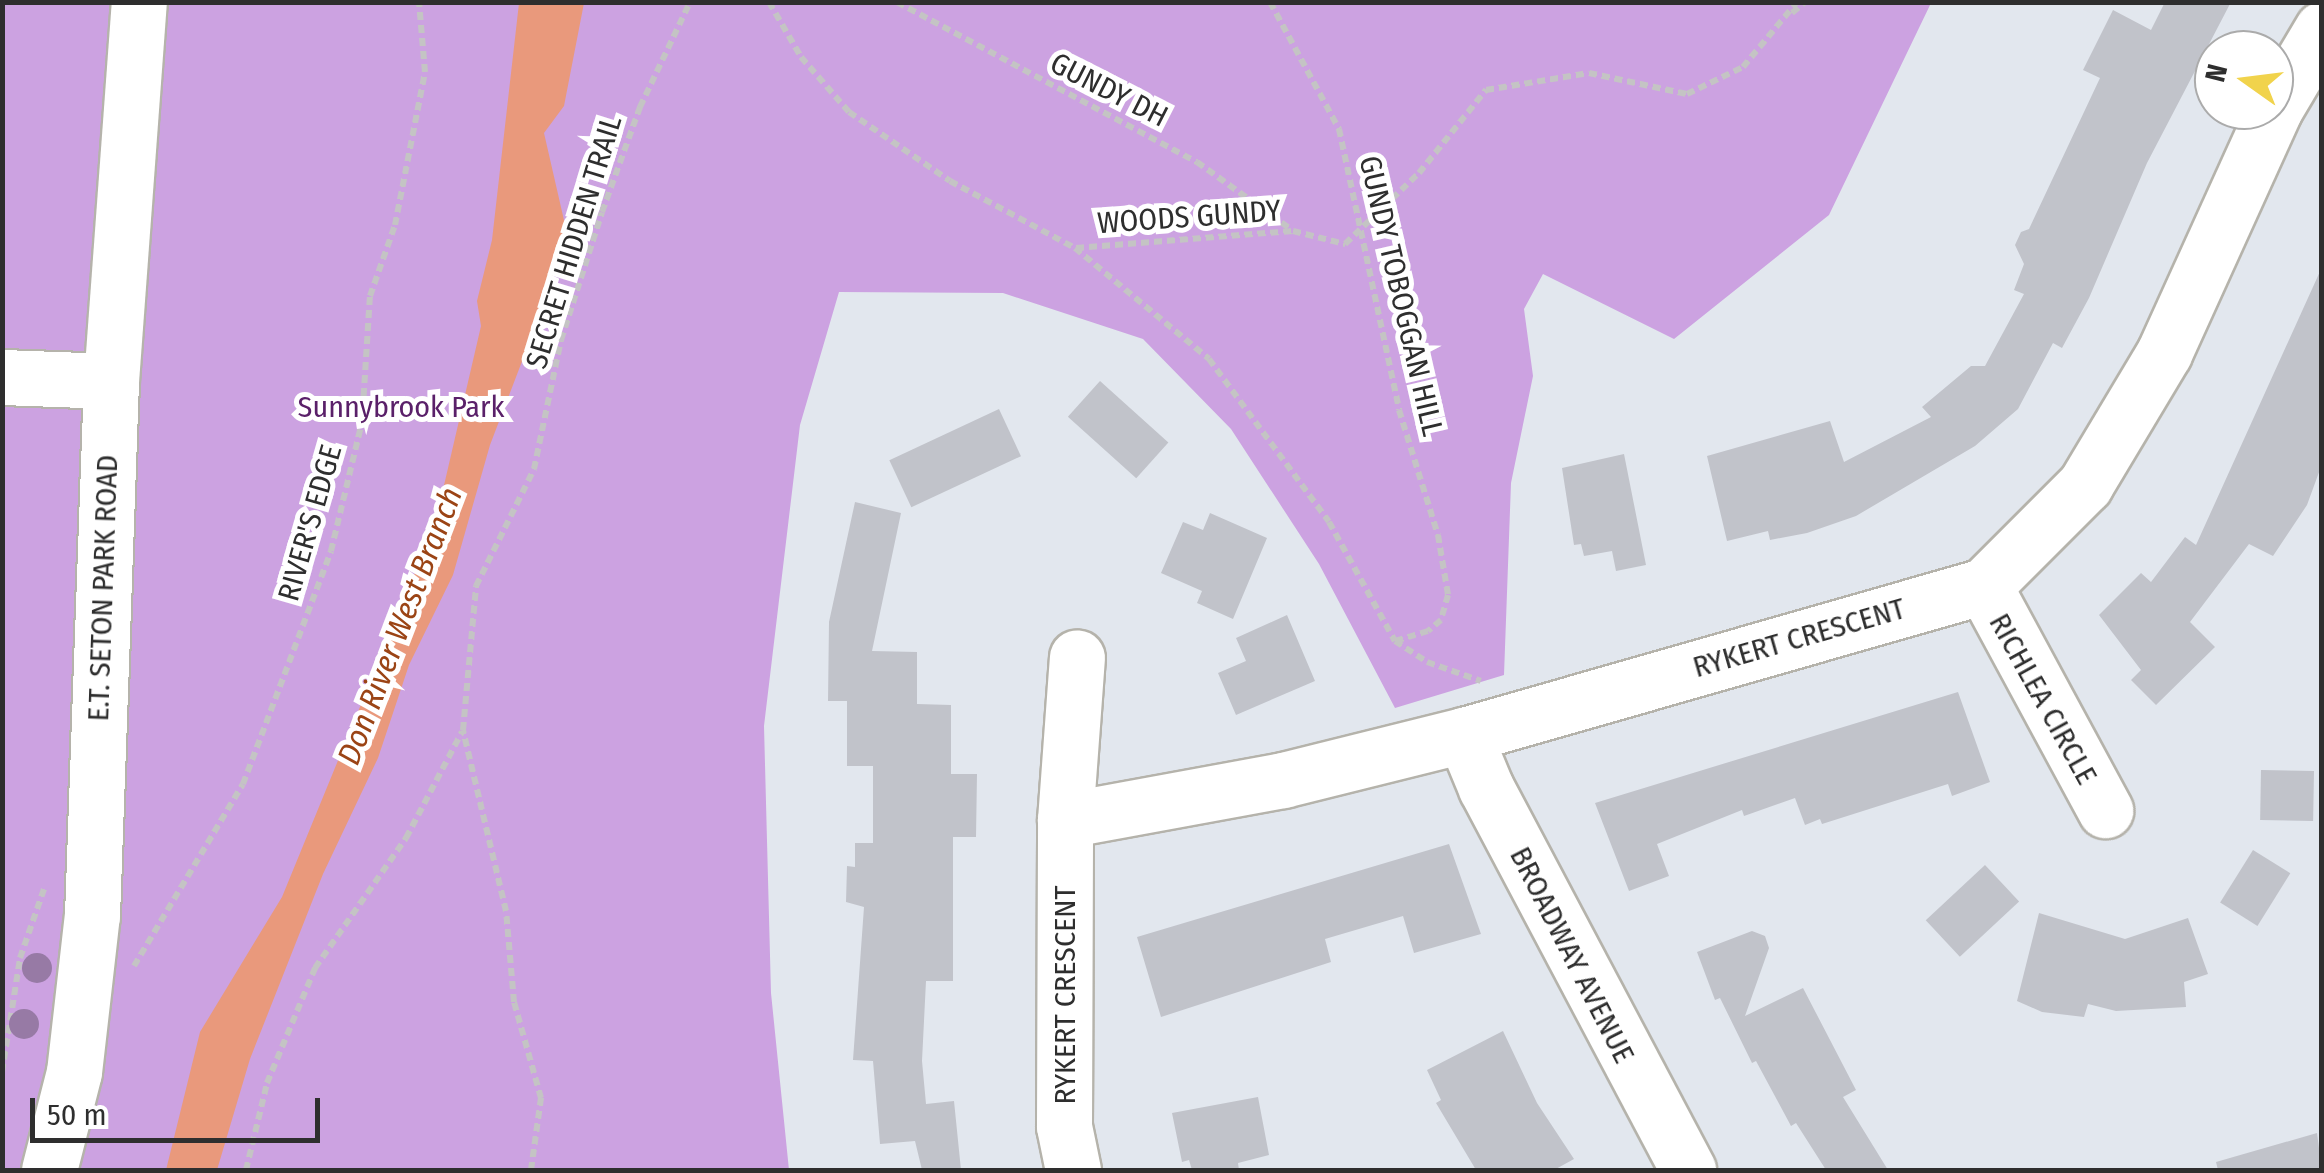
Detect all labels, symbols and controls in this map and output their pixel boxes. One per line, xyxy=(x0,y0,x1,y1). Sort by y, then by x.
north arrow xyxy=(2194,30,2294,130)
street label: GUNDY DH xyxy=(1044,45,1174,135)
text: N xyxy=(2198,61,2234,85)
street label: SECRET HIDDEN TRAIL xyxy=(518,111,630,373)
street label: GUNDY TOBOGGAN HILL xyxy=(1351,152,1451,440)
street label: WOODS GUNDY xyxy=(1096,193,1282,241)
park label: Sunnybrook Park xyxy=(298,389,504,425)
street label: RIVER'S EDGE xyxy=(271,441,349,605)
street label: E.T. SETON PARK ROAD xyxy=(80,454,126,722)
water label: Don River West Branch xyxy=(329,482,471,770)
street label: RYKERT CRESCENT xyxy=(1689,591,1909,685)
street label: RICHLEA CIRCLE xyxy=(1981,607,2105,791)
street label: BROADWAY AVENUE xyxy=(1502,841,1642,1069)
street label: RYKERT CRESCENT xyxy=(1047,886,1083,1104)
scale bar xyxy=(35,1078,325,1140)
text: 50 m xyxy=(47,1097,107,1133)

